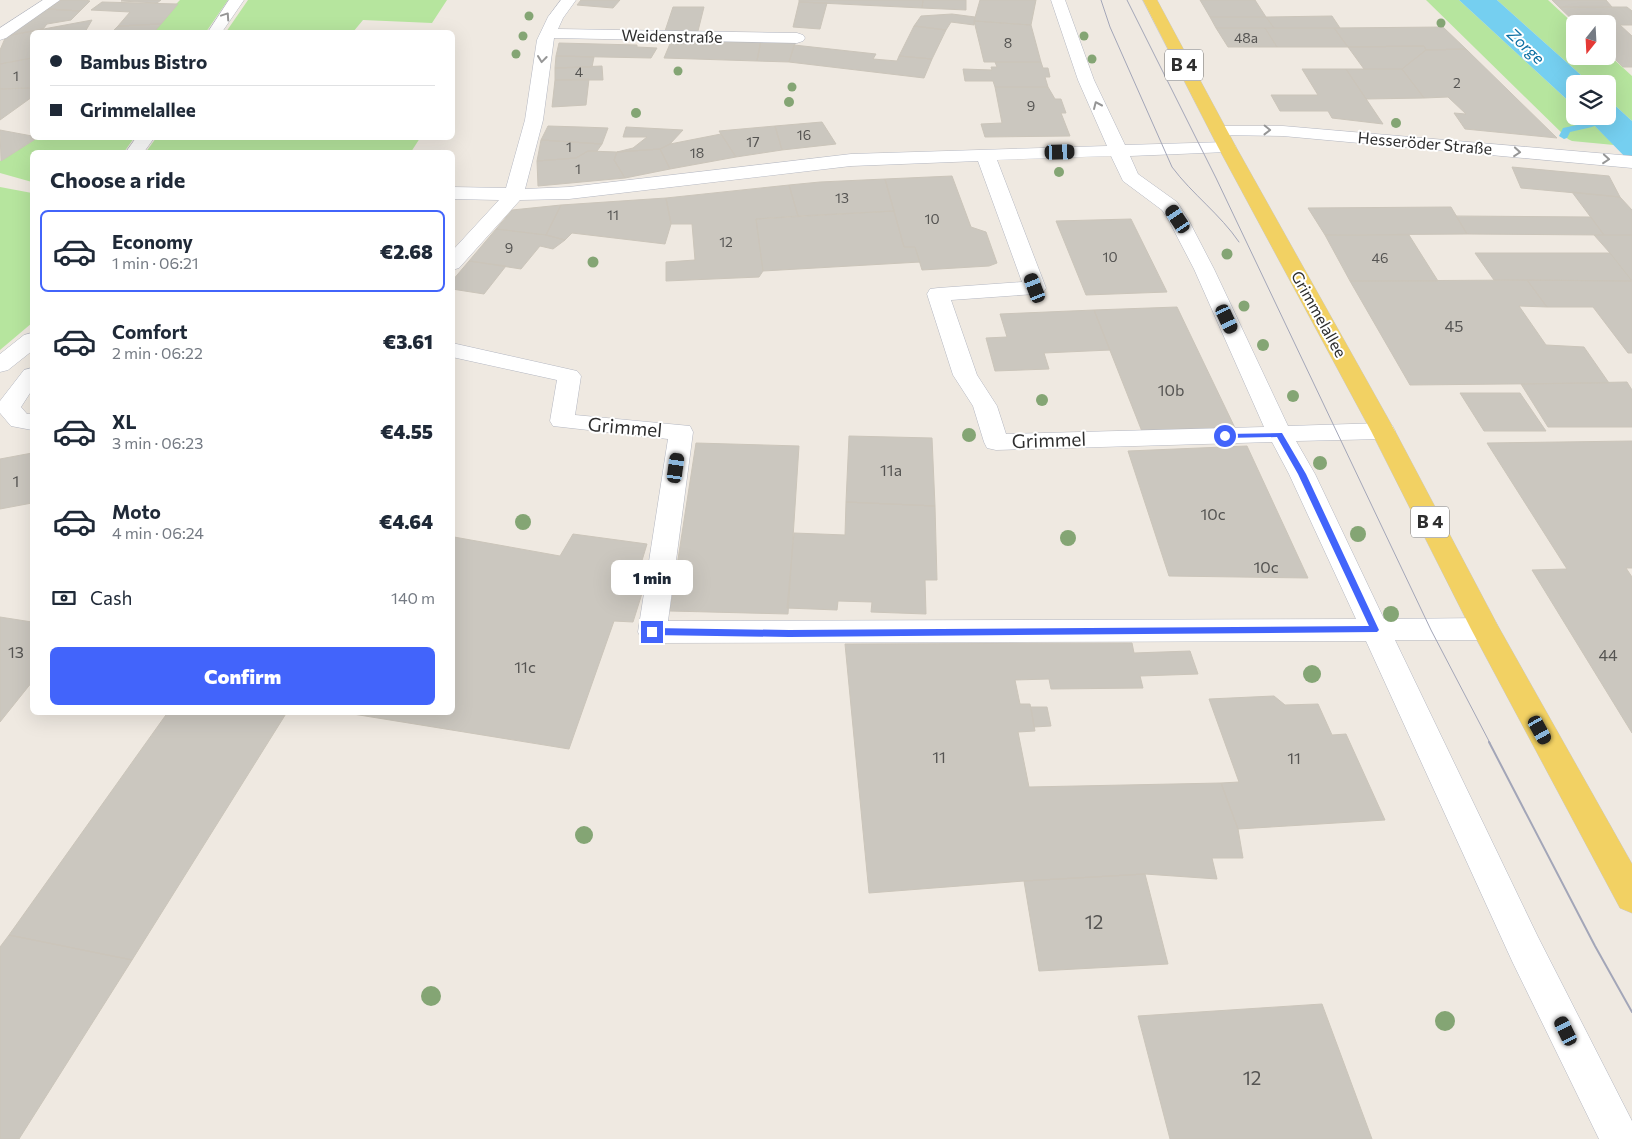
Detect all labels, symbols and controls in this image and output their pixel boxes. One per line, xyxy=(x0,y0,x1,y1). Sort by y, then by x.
one-way arrow xyxy=(220,13,229,22)
north arrow xyxy=(1566,15,1616,65)
map controls xyxy=(1566,15,1616,125)
water label: Zorge xyxy=(1503,23,1549,68)
street label: Weidenstraße xyxy=(621,25,723,46)
house number: 48a xyxy=(1234,29,1258,46)
house number: 8 xyxy=(1004,34,1012,51)
text: Bambus Bistro xyxy=(80,50,207,73)
road number: B 4 xyxy=(1165,50,1203,80)
one-way arrow xyxy=(537,54,547,63)
house number: 4 xyxy=(575,63,584,80)
house number: 1 xyxy=(13,67,19,84)
house number: 2 xyxy=(1453,74,1461,91)
button: layers xyxy=(1566,75,1616,125)
house number: 9 xyxy=(1027,97,1035,114)
text: Grimmelallee xyxy=(80,98,196,121)
one-way arrow xyxy=(1093,101,1104,110)
one-way arrow xyxy=(1264,125,1272,136)
house number: 16 xyxy=(797,126,811,143)
street label: Hesseröder Straße xyxy=(1357,127,1493,158)
house number: 17 xyxy=(746,133,760,150)
house number: 1 xyxy=(566,138,572,155)
house number: 18 xyxy=(690,144,704,161)
car xyxy=(1044,144,1075,160)
one-way arrow xyxy=(1513,146,1521,157)
one-way arrow xyxy=(1603,154,1611,165)
house number: 1 xyxy=(575,160,581,177)
text: Choose a ride xyxy=(50,166,185,193)
house number: 13 xyxy=(835,189,849,206)
car xyxy=(1163,202,1192,236)
house number: 11 xyxy=(607,206,619,223)
house number: 10 xyxy=(924,210,940,227)
icon: car xyxy=(52,229,97,274)
text: Economy xyxy=(112,230,193,253)
house number: 12 xyxy=(719,233,733,250)
house number: 9 xyxy=(505,239,513,256)
text: €2.68 xyxy=(380,240,433,263)
house number: 10 xyxy=(1102,248,1118,265)
house number: 46 xyxy=(1372,249,1388,266)
text: 1 min · 06:21 xyxy=(112,253,199,272)
street label: Grimmelallee xyxy=(1288,267,1351,360)
car xyxy=(1022,271,1047,305)
car xyxy=(1213,302,1240,336)
house number: 45 xyxy=(1445,316,1463,335)
icon: car xyxy=(52,319,97,364)
text: Comfort xyxy=(112,320,188,343)
text: €3.61 xyxy=(383,330,433,353)
text: 2 min · 06:22 xyxy=(112,343,203,362)
house number: 10b xyxy=(1158,380,1184,399)
icon: car xyxy=(52,409,97,454)
text: XL xyxy=(112,410,137,433)
street label: Grimmel xyxy=(587,412,663,441)
text: €4.55 xyxy=(380,420,433,443)
route start xyxy=(1214,425,1236,447)
street label: Grimmel xyxy=(1011,427,1087,452)
text: 3 min · 06:23 xyxy=(112,433,203,452)
car xyxy=(666,452,685,484)
house number: 11a xyxy=(880,460,902,479)
house number: 1 xyxy=(13,471,19,490)
icon: car xyxy=(52,499,97,544)
text: Moto xyxy=(112,500,161,523)
house number: 10c xyxy=(1200,504,1226,523)
road number: B 4 xyxy=(1411,507,1449,538)
text: €4.64 xyxy=(379,510,433,533)
text: 4 min · 06:24 xyxy=(112,523,204,542)
house number: 10c xyxy=(1253,557,1279,576)
callout: 1 min xyxy=(611,560,693,594)
text: 1 min xyxy=(633,568,671,587)
icon: cash xyxy=(50,584,78,612)
text: Cash xyxy=(90,586,132,609)
text: 140 m xyxy=(391,588,435,607)
route end xyxy=(641,621,663,643)
house number: 13 xyxy=(8,642,24,661)
house number: 44 xyxy=(1598,645,1618,664)
button: Confirm xyxy=(50,647,435,705)
house number: 11c xyxy=(514,657,536,676)
car xyxy=(1526,713,1553,747)
house number: 11 xyxy=(932,747,946,766)
house number: 11 xyxy=(1287,748,1301,767)
house number: 12 xyxy=(1085,910,1103,933)
car xyxy=(1552,1014,1579,1048)
house number: 12 xyxy=(1243,1066,1261,1089)

